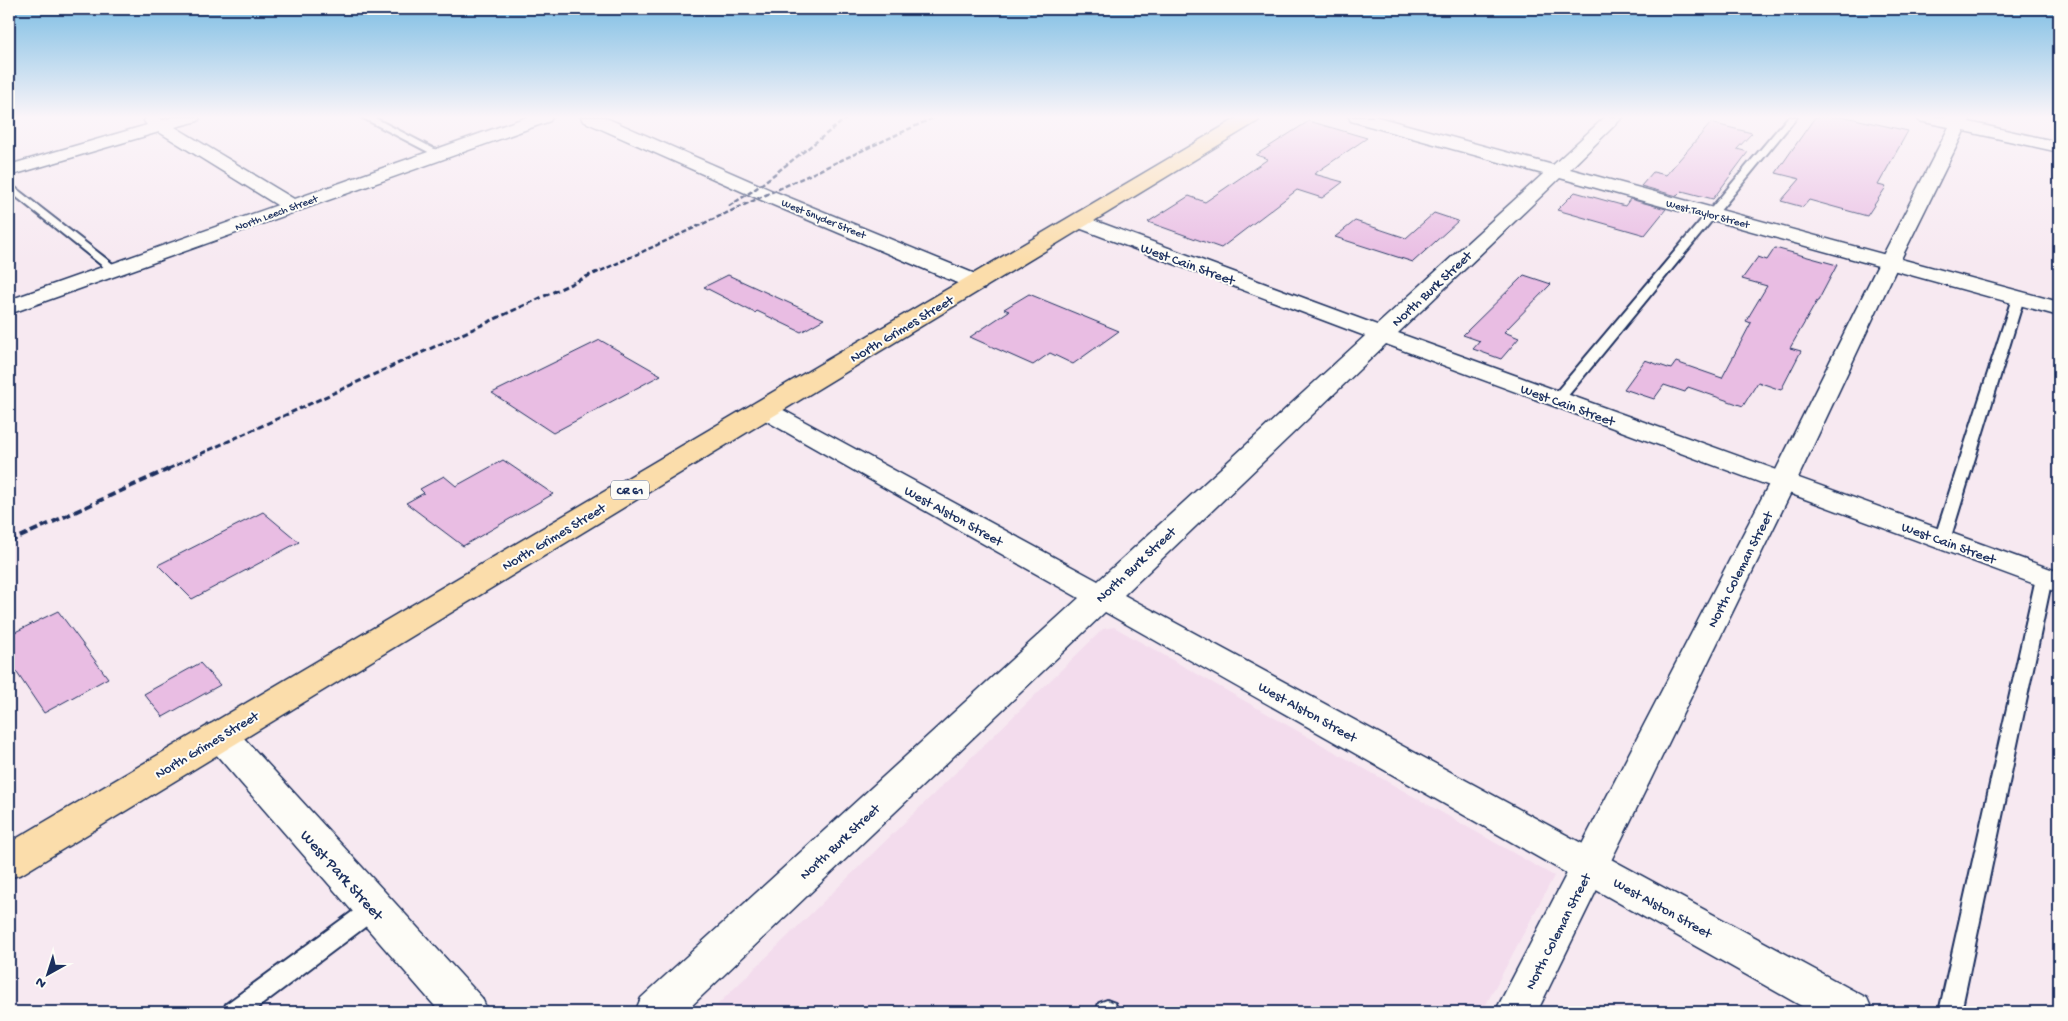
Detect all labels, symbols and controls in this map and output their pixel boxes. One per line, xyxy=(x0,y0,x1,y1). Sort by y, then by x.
street label: North Leech Street xyxy=(234,193,321,234)
street label: West Snyder Street xyxy=(779,197,869,243)
street label: West Taylor Street xyxy=(1664,198,1752,232)
street label: West Cain Street xyxy=(1138,240,1238,291)
street label: North Burk Street xyxy=(1389,247,1477,331)
street label: North Grimes Street xyxy=(847,292,958,368)
street label: West Cain Street xyxy=(1518,381,1618,432)
road number: CR 61 xyxy=(611,480,649,500)
street label: West Alston Street xyxy=(901,483,1006,552)
street label: North Grimes Street xyxy=(499,500,610,576)
street label: North Coleman Street xyxy=(1705,508,1778,631)
street label: West Cain Street xyxy=(1899,519,1999,570)
street label: North Burk Street xyxy=(1093,523,1181,607)
street label: West Alston Street xyxy=(1255,679,1360,748)
street label: North Grimes Street xyxy=(152,708,263,784)
street label: North Burk Street xyxy=(797,800,885,884)
street label: West Park Street xyxy=(295,827,387,927)
street label: North Coleman Street xyxy=(1523,870,1596,993)
street label: West Alston Street xyxy=(1610,875,1715,944)
north arrow xyxy=(22,948,72,998)
text: N xyxy=(32,973,50,992)

